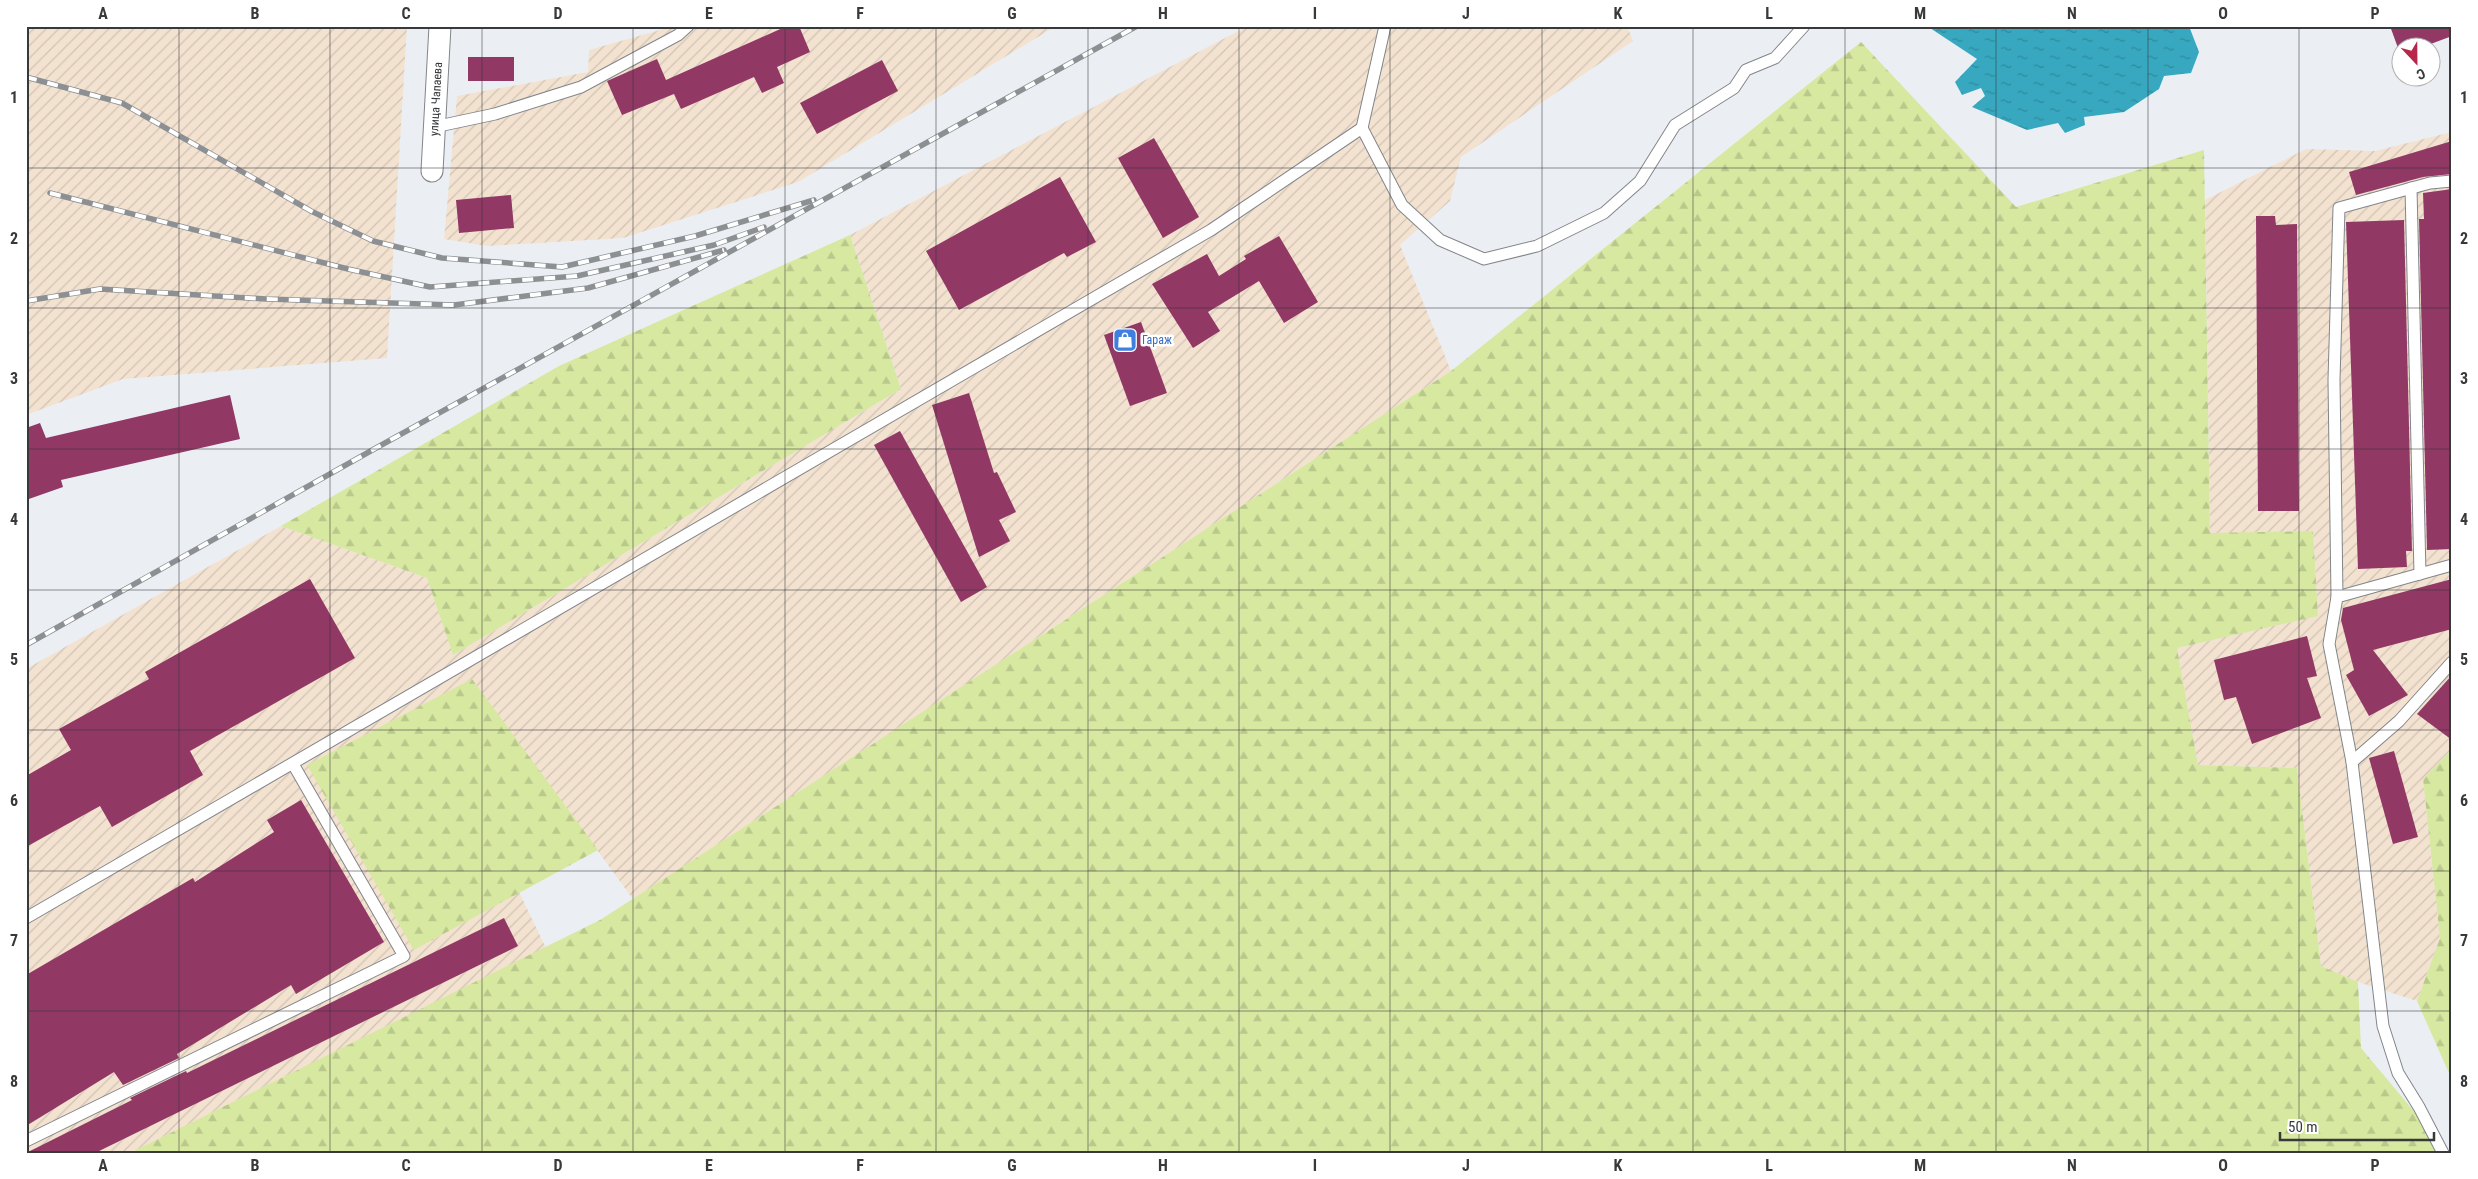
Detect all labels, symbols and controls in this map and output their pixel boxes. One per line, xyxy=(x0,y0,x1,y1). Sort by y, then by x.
text: A xyxy=(98,4,108,23)
text: B xyxy=(251,4,260,23)
text: C xyxy=(401,4,411,23)
text: D xyxy=(553,4,563,23)
text: E xyxy=(705,4,713,23)
text: F xyxy=(856,4,864,23)
text: G xyxy=(1007,4,1017,23)
text: H xyxy=(1158,4,1168,23)
text: I xyxy=(1313,4,1317,23)
text: J xyxy=(1462,4,1470,23)
text: K xyxy=(1614,4,1623,23)
text: L xyxy=(1765,4,1773,23)
text: M xyxy=(1914,4,1926,23)
text: N xyxy=(2067,4,2077,23)
text: O xyxy=(2218,4,2228,23)
text: P xyxy=(2370,4,2380,23)
north arrow xyxy=(2390,38,2440,88)
street label: улица Чапаева xyxy=(427,61,445,136)
text: С xyxy=(2414,65,2428,83)
text: 1 xyxy=(10,88,18,107)
text: 1 xyxy=(2460,88,2468,107)
text: 2 xyxy=(10,229,18,248)
text: 2 xyxy=(2460,229,2468,248)
shop icon: Гараж xyxy=(1112,327,1138,353)
place label: Гараж xyxy=(1142,333,1172,347)
text: 3 xyxy=(10,369,18,388)
text: 3 xyxy=(2460,369,2468,388)
text: 4 xyxy=(10,510,18,529)
text: 4 xyxy=(2460,510,2468,529)
text: 5 xyxy=(10,650,18,669)
text: 5 xyxy=(2460,650,2468,669)
text: 6 xyxy=(10,791,18,810)
text: 6 xyxy=(2460,791,2468,810)
text: 7 xyxy=(10,931,18,950)
text: 7 xyxy=(2460,931,2468,950)
text: 8 xyxy=(10,1072,18,1091)
text: 8 xyxy=(2460,1072,2468,1091)
scale bar xyxy=(2280,1109,2434,1141)
text: 50 m xyxy=(2288,1118,2318,1136)
text: A xyxy=(98,1156,108,1175)
text: B xyxy=(251,1156,260,1175)
text: C xyxy=(401,1156,411,1175)
text: D xyxy=(553,1156,563,1175)
text: E xyxy=(705,1156,713,1175)
text: F xyxy=(856,1156,864,1175)
text: G xyxy=(1007,1156,1017,1175)
text: H xyxy=(1158,1156,1168,1175)
text: I xyxy=(1313,1156,1317,1175)
text: J xyxy=(1462,1156,1470,1175)
text: K xyxy=(1614,1156,1623,1175)
text: L xyxy=(1765,1156,1773,1175)
text: M xyxy=(1914,1156,1926,1175)
text: N xyxy=(2067,1156,2077,1175)
text: O xyxy=(2218,1156,2228,1175)
text: P xyxy=(2370,1156,2380,1175)

